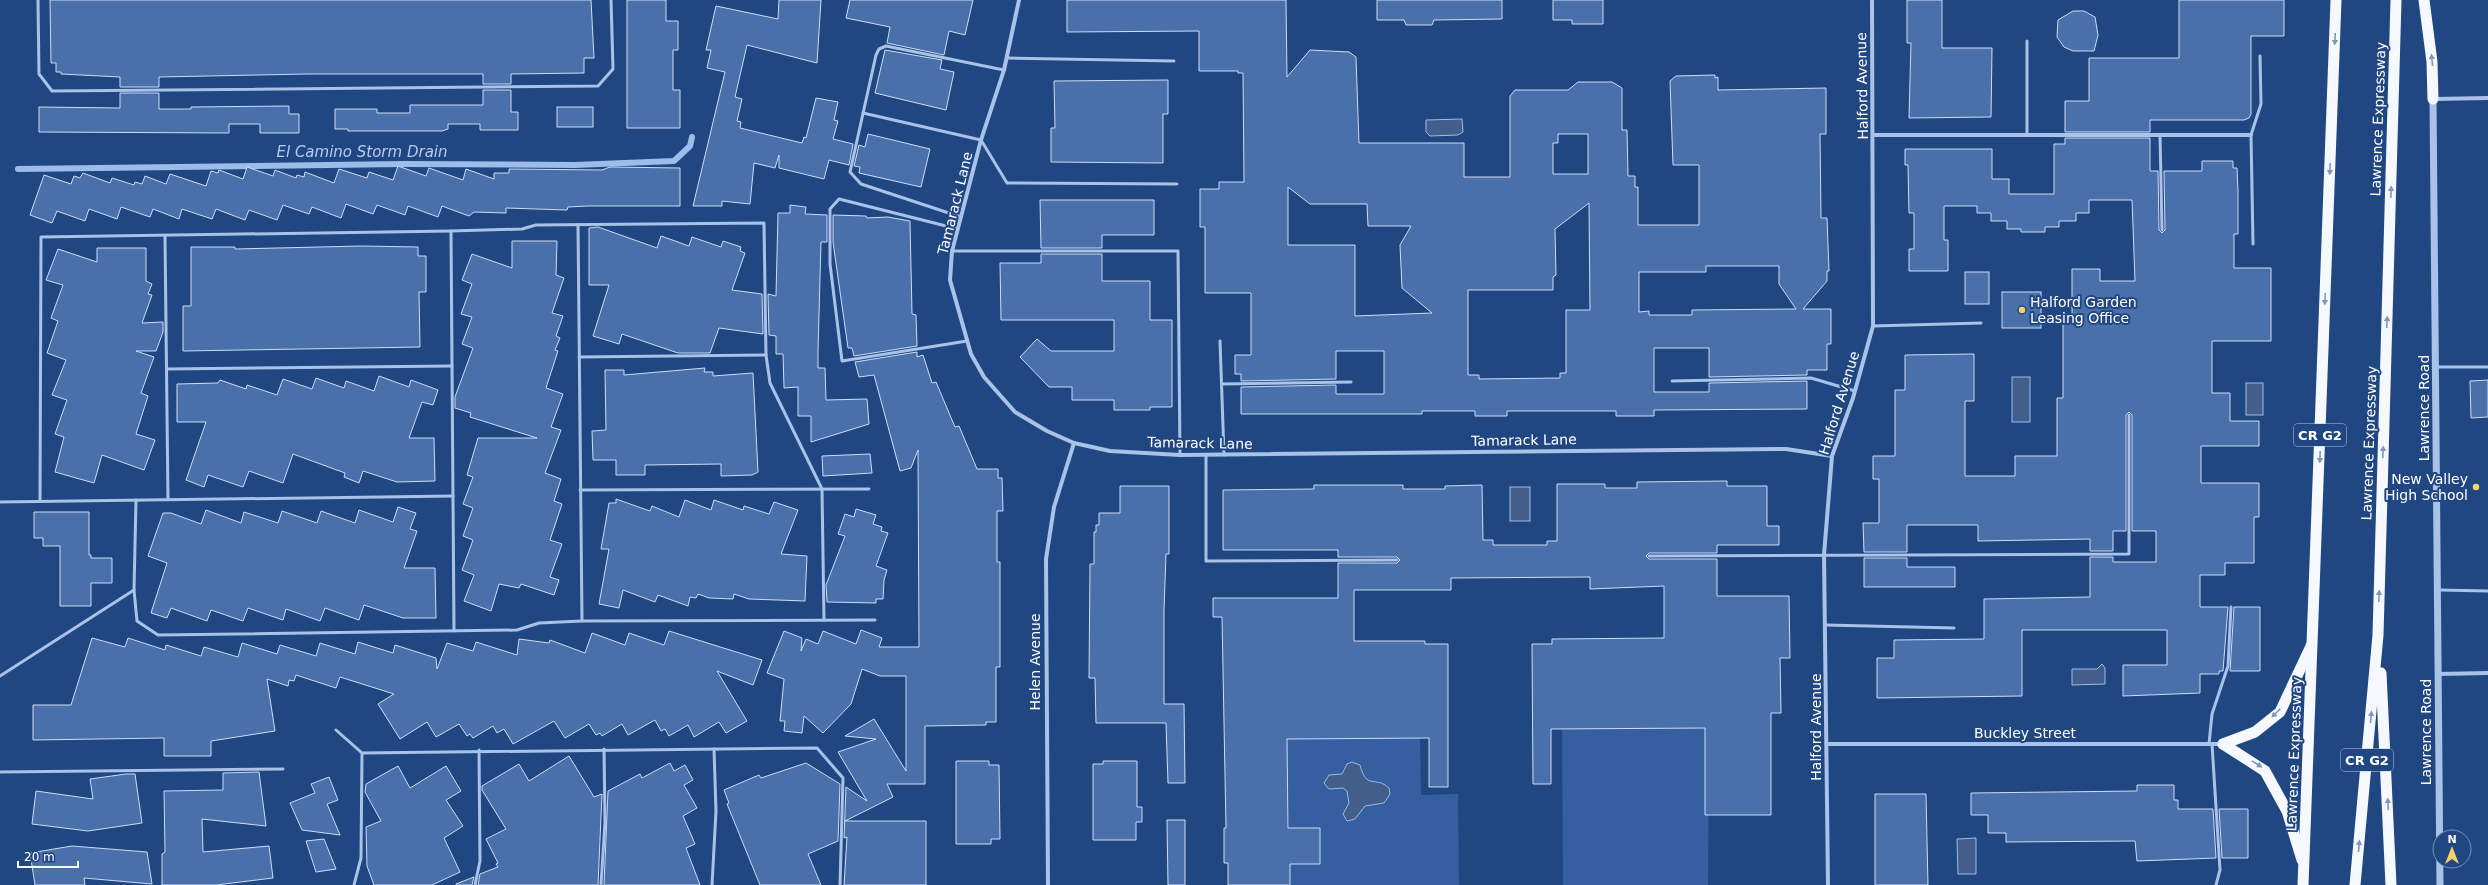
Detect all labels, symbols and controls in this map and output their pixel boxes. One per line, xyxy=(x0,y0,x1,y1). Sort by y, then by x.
street label: Halford Avenue xyxy=(1853,32,1871,140)
one-way arrow xyxy=(2331,33,2338,45)
street label: Lawrence Expressway xyxy=(2367,42,2389,196)
one-way arrow xyxy=(2429,54,2435,66)
water label: El Camino Storm Drain xyxy=(276,143,448,161)
street label: Tamarack Lane xyxy=(934,150,976,257)
one-way arrow xyxy=(2327,163,2333,176)
one-way arrow xyxy=(2387,186,2394,198)
one-way arrow xyxy=(2322,293,2329,305)
place label: Halford Garden Leasing Office xyxy=(2030,294,2137,326)
marker: Halford Garden Leasing Office xyxy=(2017,305,2027,315)
one-way arrow xyxy=(2384,315,2390,328)
street label: Halford Avenue xyxy=(1816,349,1862,457)
street label: Lawrence Road xyxy=(2416,355,2432,461)
street label: Lawrence Expressway xyxy=(2358,366,2380,520)
road number: CR G2 xyxy=(2294,424,2346,446)
street label: Tamarack Lane xyxy=(1470,431,1577,449)
street label: Tamarack Lane xyxy=(1146,434,1253,452)
one-way arrow xyxy=(2380,446,2387,458)
one-way arrow xyxy=(2316,451,2323,463)
place label: New Valley High School xyxy=(2385,471,2468,503)
marker: New Valley High School xyxy=(2471,482,2481,492)
one-way arrow xyxy=(2376,590,2383,602)
street label: Helen Avenue xyxy=(1027,614,1043,710)
street label: Halford Avenue xyxy=(1808,673,1824,781)
street label: Lawrence Expressway xyxy=(2283,677,2305,831)
street label: Lawrence Road xyxy=(2418,679,2434,785)
one-way arrow xyxy=(2272,709,2281,718)
one-way arrow xyxy=(2367,711,2374,723)
street label: Buckley Street xyxy=(1974,725,2077,741)
road number: CR G2 xyxy=(2341,749,2393,771)
one-way arrow xyxy=(2251,760,2262,768)
one-way arrow xyxy=(2385,797,2391,810)
north arrow xyxy=(2432,829,2472,869)
text: N xyxy=(2447,833,2457,846)
one-way arrow xyxy=(2356,840,2362,852)
scale bar xyxy=(18,843,78,869)
text: 20 m xyxy=(24,850,55,864)

